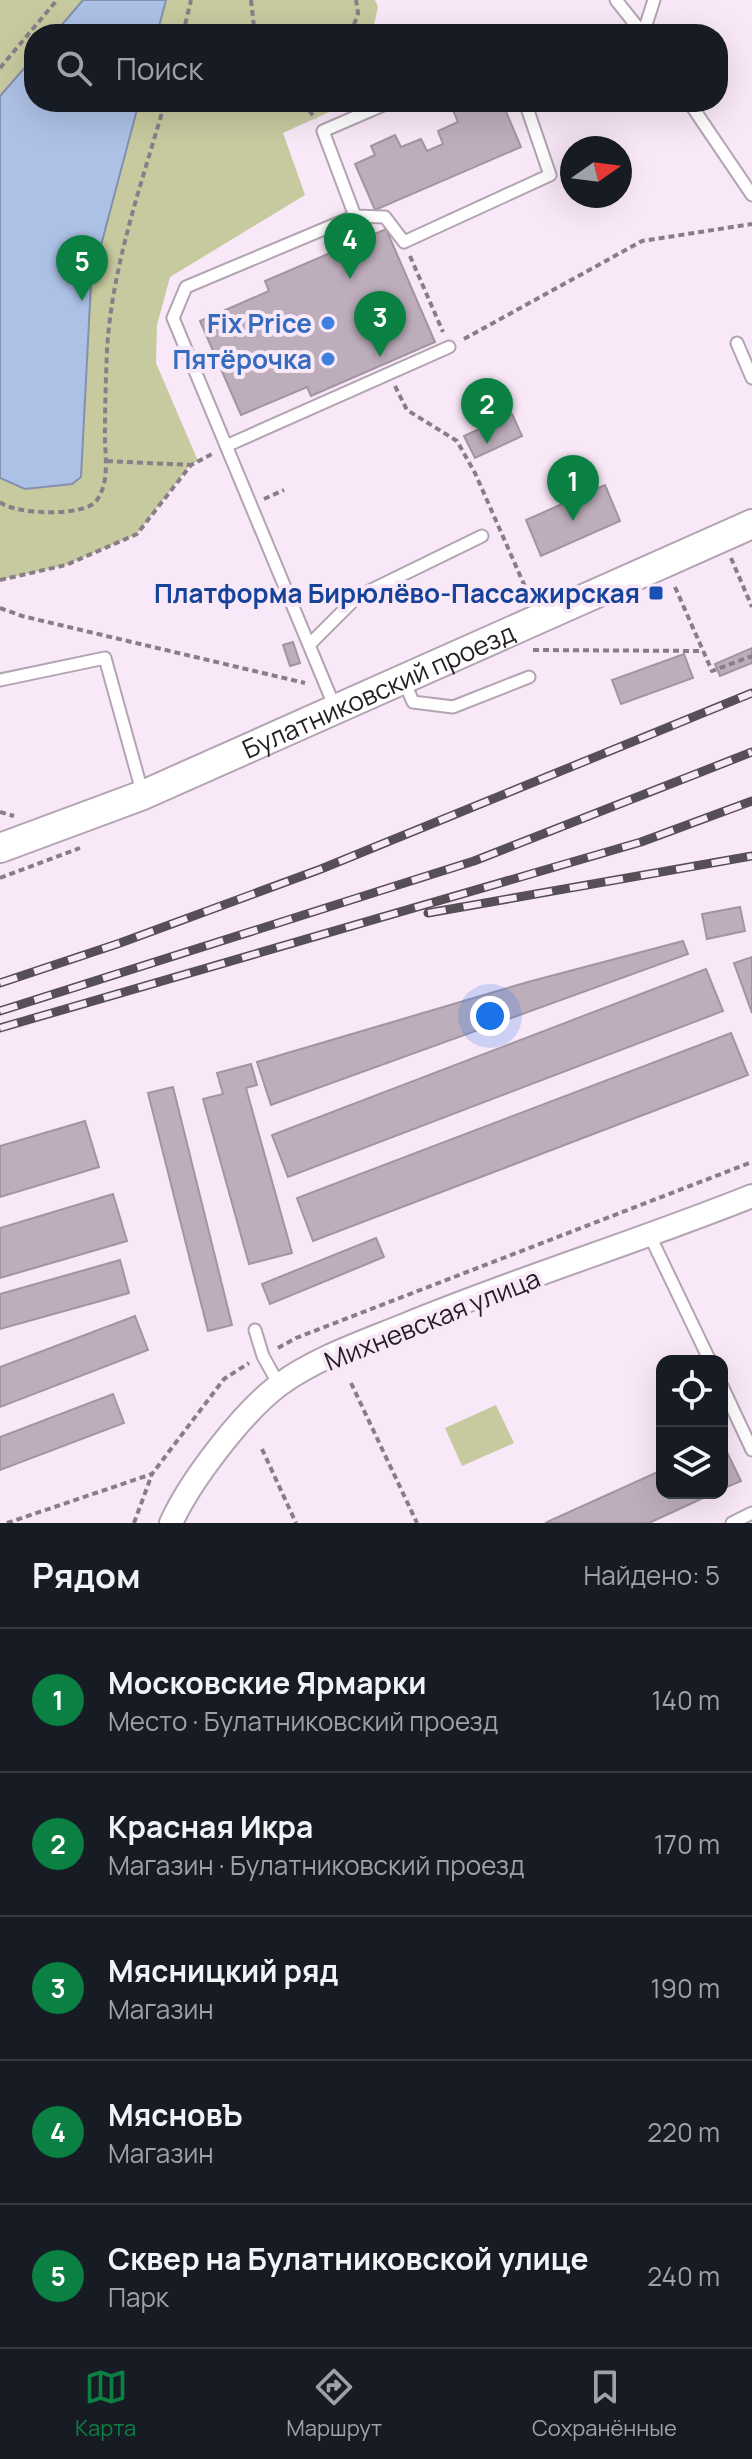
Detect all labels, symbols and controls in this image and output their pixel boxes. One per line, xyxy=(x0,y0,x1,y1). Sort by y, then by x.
search box xyxy=(24,24,728,112)
icon: search xyxy=(52,46,96,90)
text: Поиск xyxy=(116,48,203,89)
north arrow xyxy=(560,136,632,208)
pin: 4 xyxy=(324,213,376,279)
pin: 5 xyxy=(56,235,108,301)
pin: 3 xyxy=(354,291,406,357)
place label: Fix Price xyxy=(207,305,312,341)
marker: Fix Price xyxy=(319,314,337,332)
place label: Пятёрочка xyxy=(173,341,312,377)
marker: Пятёрочка xyxy=(319,350,337,368)
pin: 2 xyxy=(461,378,513,444)
pin: 1 xyxy=(547,455,599,521)
place label: Платформа Бирюлёво-Пассажирская xyxy=(154,575,640,611)
marker: Платформа Бирюлёво-Пассажирская xyxy=(647,584,665,602)
street label: Булатниковский проезд xyxy=(236,614,520,767)
your location xyxy=(470,996,510,1036)
street label: Михневская улица xyxy=(319,1259,545,1379)
map controls xyxy=(656,1355,728,1499)
button: locate xyxy=(656,1355,728,1427)
button: layers xyxy=(656,1427,728,1499)
text: Рядом xyxy=(32,1552,141,1598)
text: Найдено: 5 xyxy=(583,1557,720,1593)
text: Московские Ярмарки xyxy=(108,1662,426,1703)
text: 1 xyxy=(52,1682,64,1718)
text: 140 m xyxy=(651,1682,720,1718)
text: Место · Булатниковский проезд xyxy=(108,1703,498,1739)
text: Красная Икра xyxy=(108,1806,313,1847)
text: 2 xyxy=(50,1826,66,1862)
text: 170 m xyxy=(654,1826,720,1862)
text: Магазин · Булатниковский проезд xyxy=(108,1847,525,1883)
text: Мясницкий ряд xyxy=(108,1950,339,1991)
text: 3 xyxy=(50,1970,66,2006)
text: 190 m xyxy=(651,1970,720,2006)
text: Магазин xyxy=(108,1991,214,2027)
text: МясновЪ xyxy=(108,2094,242,2135)
text: 4 xyxy=(50,2114,66,2150)
text: 220 m xyxy=(647,2114,720,2150)
text: Магазин xyxy=(108,2135,214,2171)
text: Сквер на Булатниковской улице xyxy=(108,2238,588,2279)
text: 5 xyxy=(50,2258,66,2294)
text: 240 m xyxy=(647,2258,720,2294)
text: Парк xyxy=(108,2279,169,2315)
tab: Карта xyxy=(75,2365,136,2443)
tab: Маршрут xyxy=(286,2365,382,2443)
tab: Сохранённые xyxy=(532,2365,677,2443)

